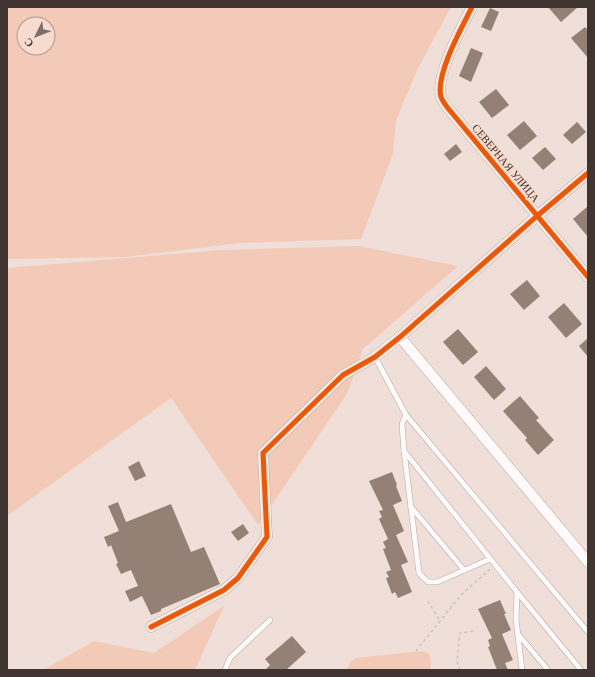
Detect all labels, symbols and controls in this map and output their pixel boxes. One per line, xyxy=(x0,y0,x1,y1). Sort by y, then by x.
north arrow xyxy=(16,16,56,56)
text: С xyxy=(22,36,36,50)
street label: СЕВЕРНАЯ УЛИЦА xyxy=(470,122,542,204)

